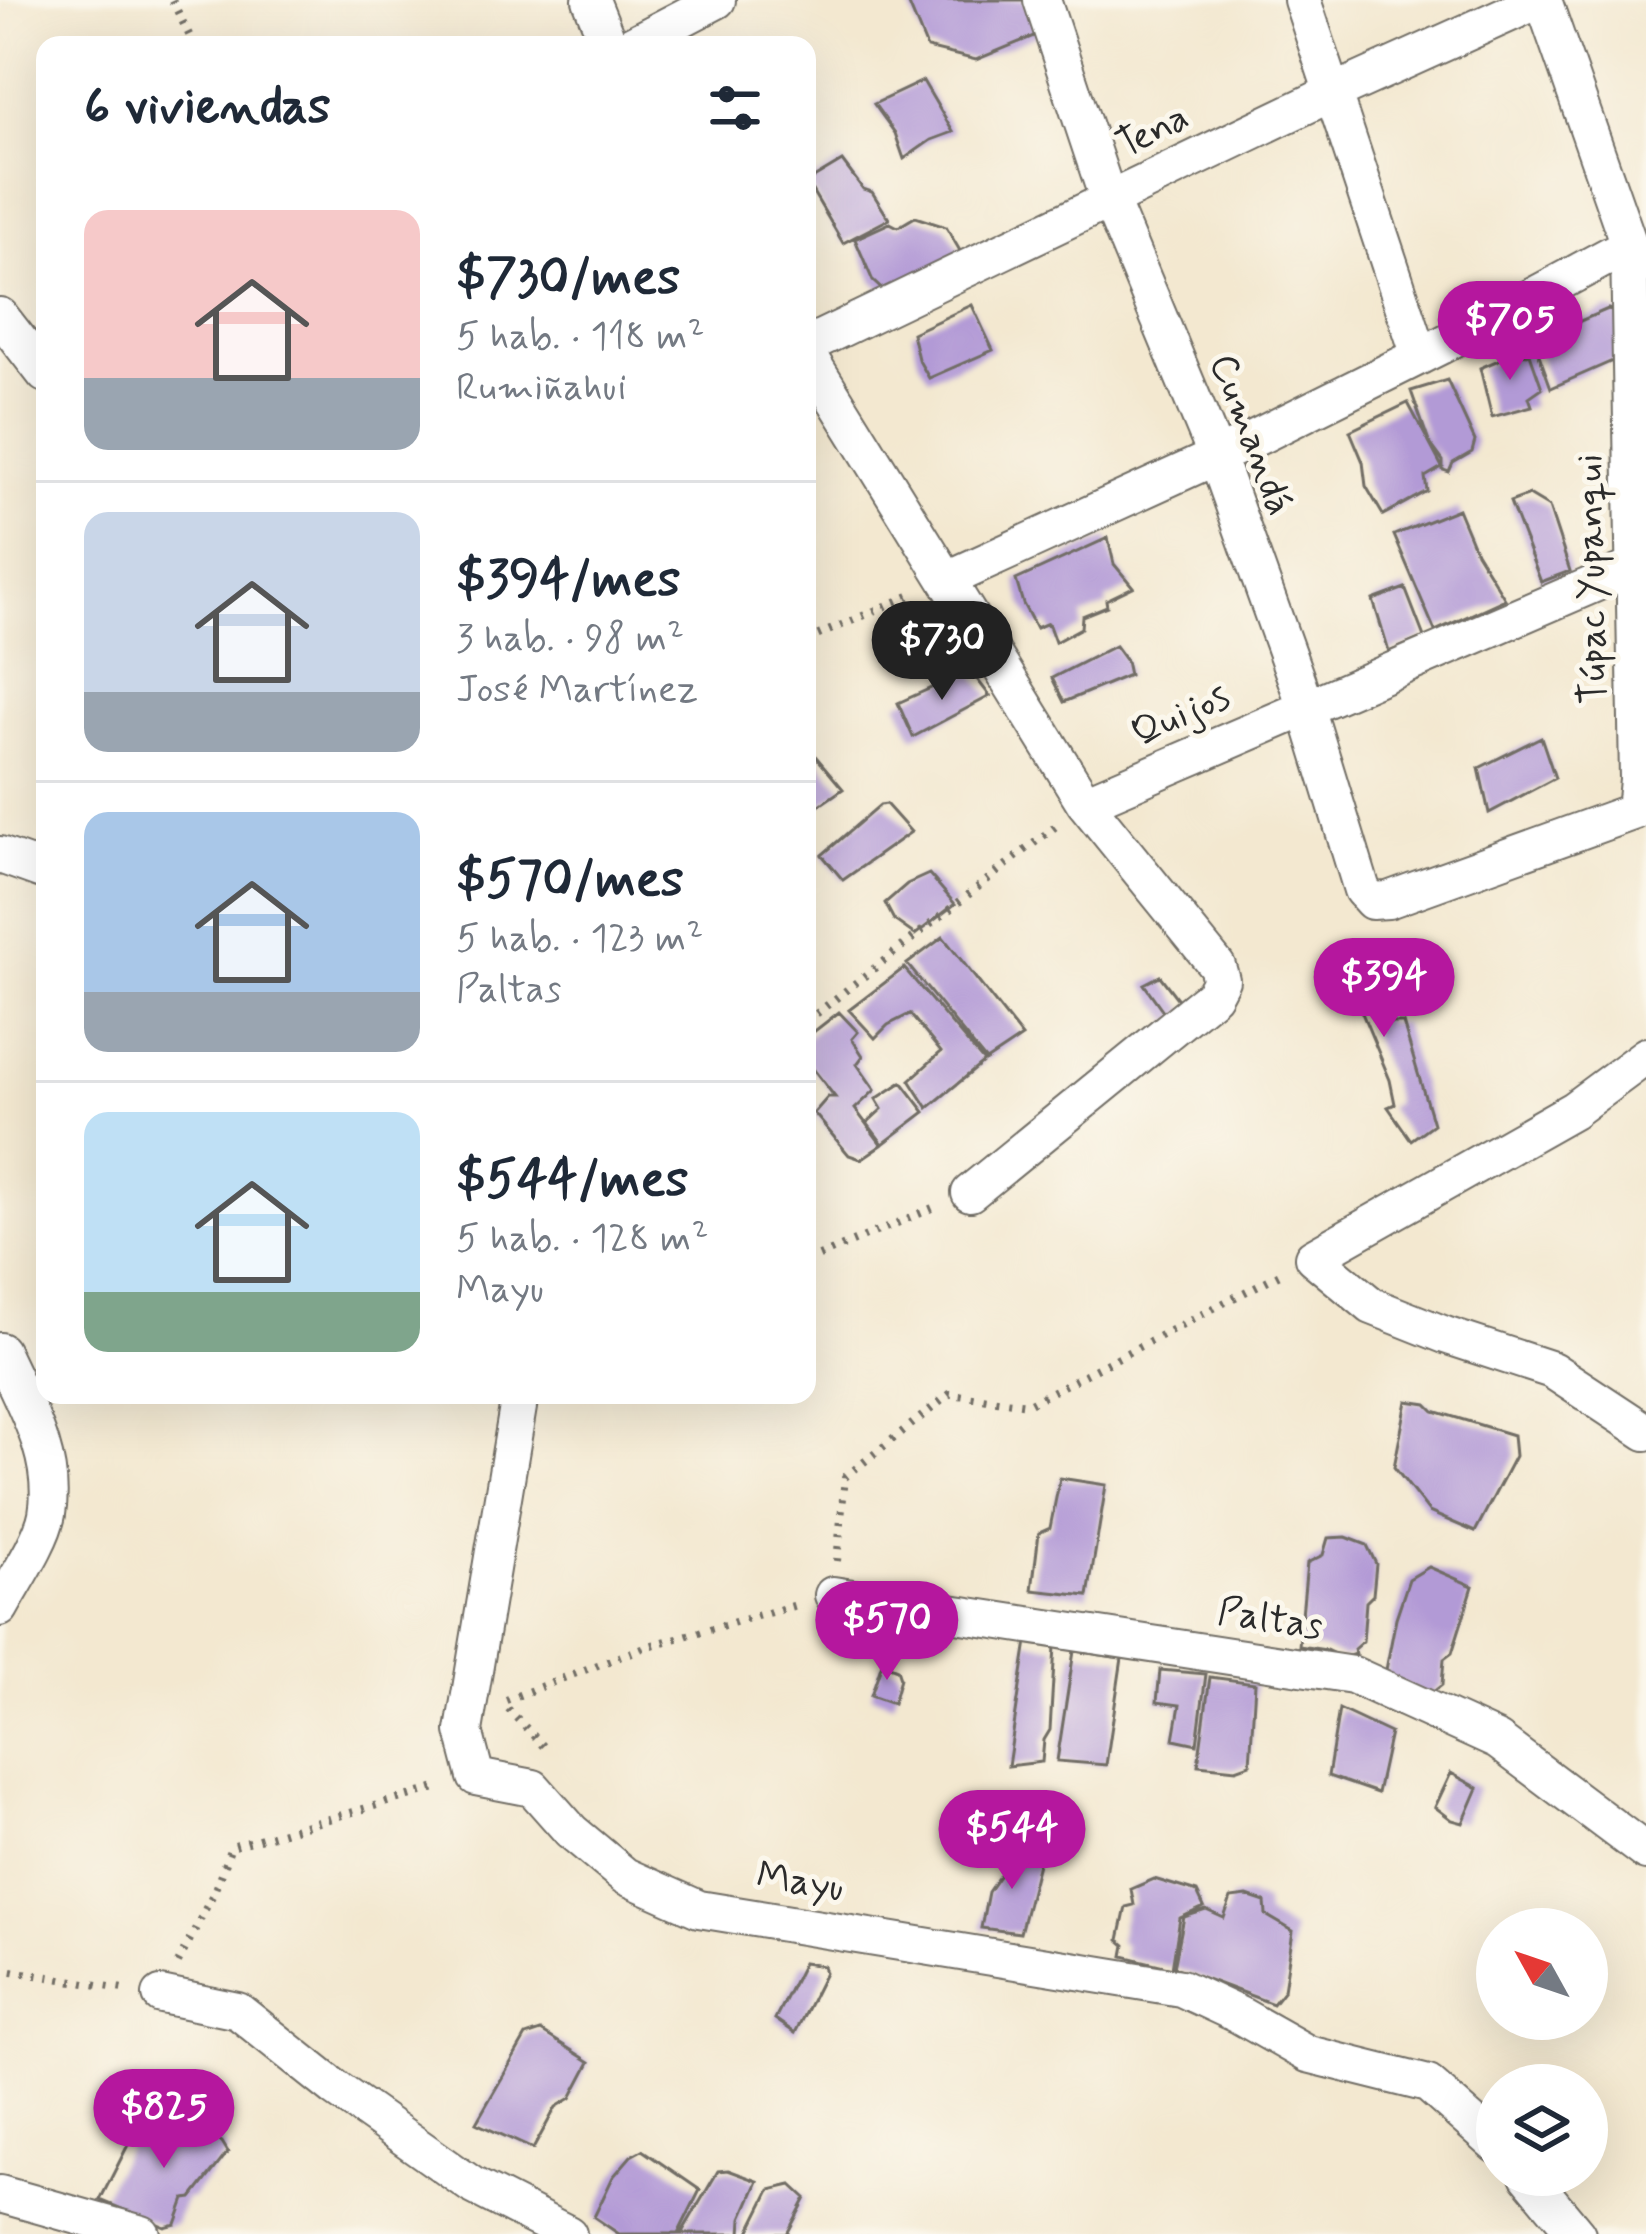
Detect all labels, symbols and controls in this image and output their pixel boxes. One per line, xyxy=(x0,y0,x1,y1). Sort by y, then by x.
text: 6 viviendas xyxy=(84,75,330,141)
icon: filters xyxy=(702,75,768,141)
street label: Tena xyxy=(1108,93,1198,171)
text: $730/mes xyxy=(456,246,680,312)
icon: home xyxy=(180,258,324,402)
pin: $705 xyxy=(1439,281,1581,383)
text: $705 xyxy=(1465,294,1555,345)
text: 5 hab. · 118 m² xyxy=(456,312,705,363)
street label: Cumandá xyxy=(1196,347,1304,523)
text: Rumiñahui xyxy=(456,363,627,414)
street label: Túpac Yupanqui xyxy=(1565,453,1621,705)
text: $394/mes xyxy=(456,548,680,614)
icon: home xyxy=(180,560,324,704)
pin: $730 xyxy=(871,601,1013,703)
text: 3 hab. · 98 m² xyxy=(456,614,684,665)
text: $730 xyxy=(899,614,985,665)
text: José Martínez xyxy=(456,665,698,716)
street label: Quijos xyxy=(1124,672,1238,760)
text: $570/mes xyxy=(456,848,684,914)
icon: home xyxy=(180,860,324,1004)
text: 5 hab. · 123 m² xyxy=(456,914,703,965)
pin: $394 xyxy=(1313,938,1455,1040)
text: $394 xyxy=(1341,951,1427,1002)
text: Paltas xyxy=(456,965,561,1016)
text: $544/mes xyxy=(456,1148,688,1214)
icon: home xyxy=(180,1160,324,1304)
text: 5 hab. · 128 m² xyxy=(456,1214,708,1265)
text: Mayu xyxy=(456,1265,544,1316)
pin: $570 xyxy=(816,1581,958,1683)
street label: Paltas xyxy=(1214,1587,1326,1653)
text: $570 xyxy=(842,1594,932,1645)
pin: $544 xyxy=(941,1790,1083,1892)
text: $544 xyxy=(965,1803,1059,1854)
street label: Mayu xyxy=(753,1851,847,1915)
north arrow xyxy=(1476,1908,1608,2040)
map controls xyxy=(1476,1908,1608,2196)
button: layers xyxy=(1476,2064,1608,2196)
pin: $825 xyxy=(93,2069,235,2171)
text: $825 xyxy=(120,2082,208,2133)

